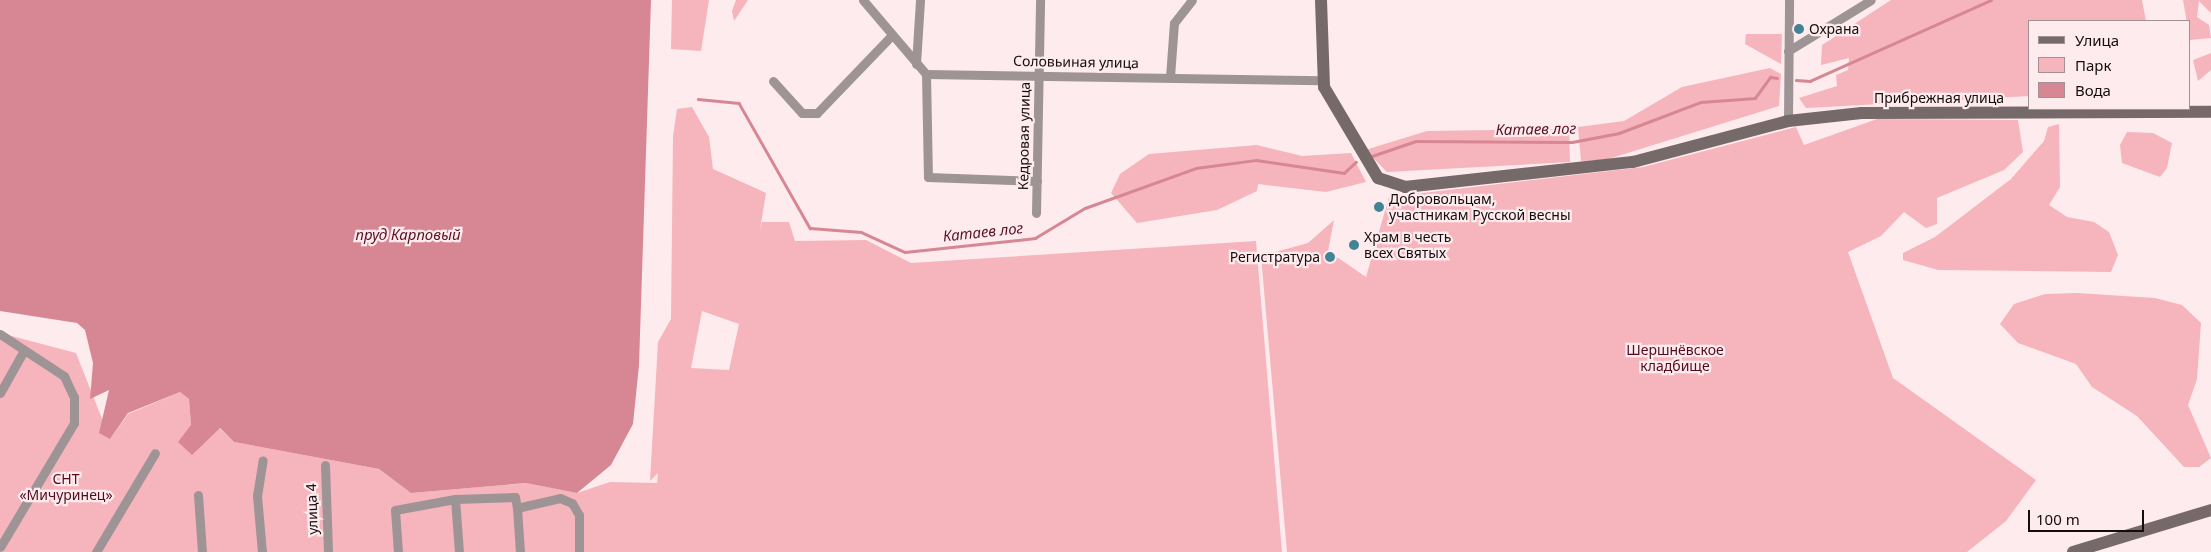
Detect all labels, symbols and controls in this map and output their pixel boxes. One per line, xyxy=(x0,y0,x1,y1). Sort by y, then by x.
legend xyxy=(2028,20,2191,110)
place label: Охрана xyxy=(1809,21,1859,37)
marker: Охрана xyxy=(1793,23,1805,35)
text: Улица xyxy=(2075,30,2119,50)
street label: Соловьиная улица xyxy=(1013,53,1139,71)
text: Парк xyxy=(2075,55,2111,75)
text: Вода xyxy=(2075,80,2111,100)
street label: Кедровая улица xyxy=(1015,82,1033,190)
street label: Прибрежная улица xyxy=(1874,90,2004,106)
water label: Катаев лог xyxy=(1495,119,1577,139)
place label: Добровольцам, участникам Русской весны xyxy=(1389,191,1571,223)
marker: Добровольцам, участникам Русской весны xyxy=(1373,201,1385,213)
water label: Катаев лог xyxy=(942,219,1024,245)
water label: пруд Карповый xyxy=(355,226,461,244)
place label: Храм в честь всех Святых xyxy=(1364,229,1451,262)
marker: Храм в честь всех Святых xyxy=(1348,239,1360,251)
place label: Регистратура xyxy=(1230,249,1320,265)
marker: Регистратура xyxy=(1324,251,1336,263)
park label: Шершнёвское кладбище xyxy=(1626,342,1724,374)
park label: СНТ «Мичуринец» xyxy=(19,471,113,504)
street label: улица 4 xyxy=(303,483,321,535)
scale bar xyxy=(2031,500,2147,532)
text: 100 m xyxy=(2036,509,2080,529)

